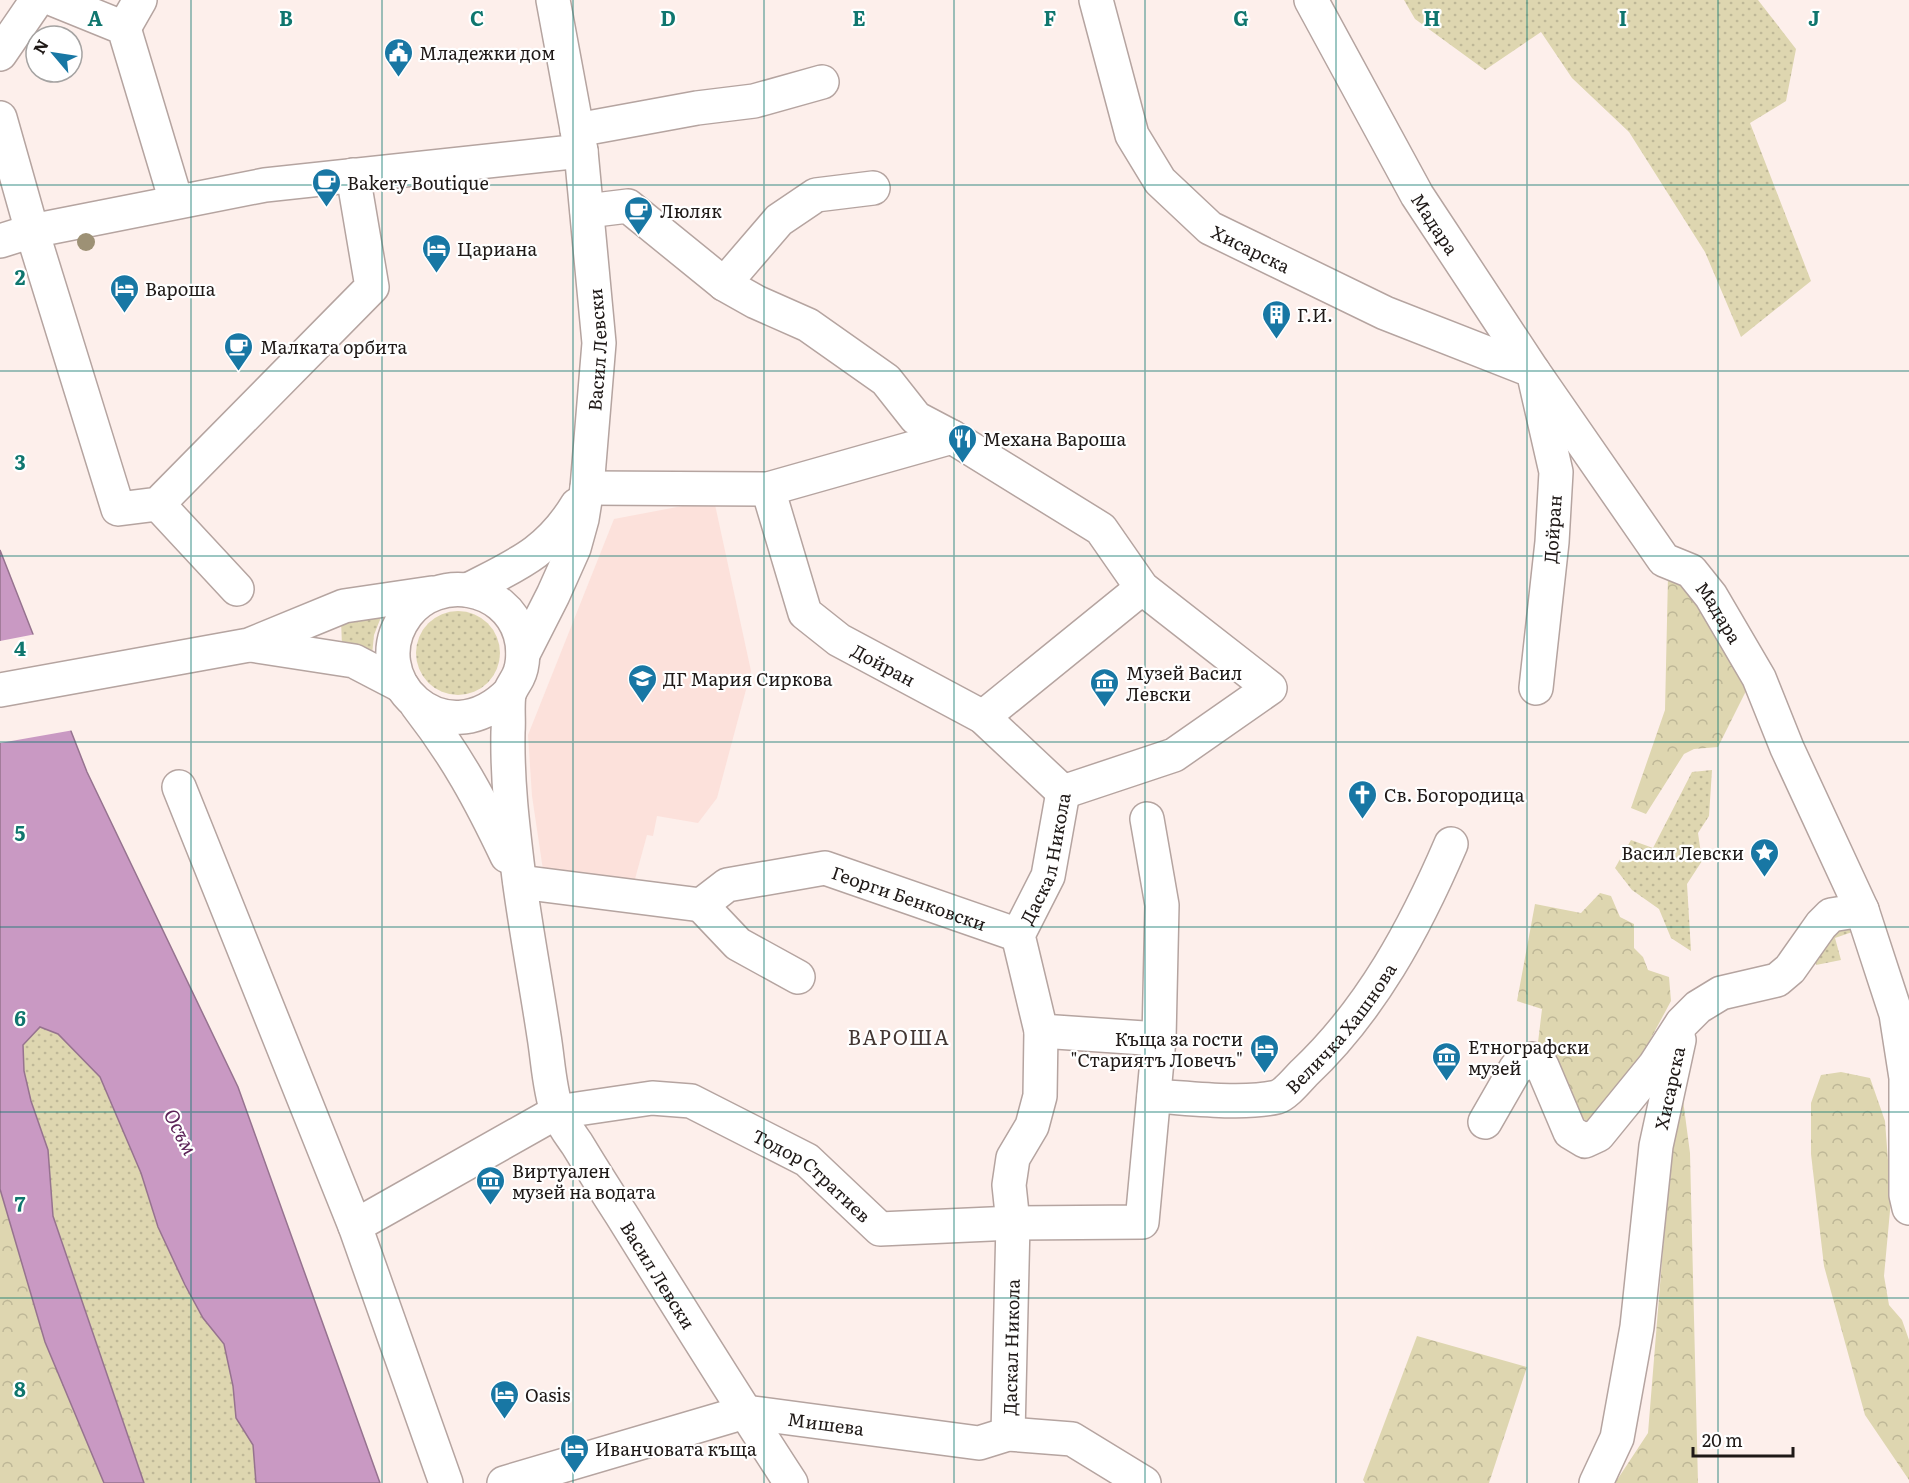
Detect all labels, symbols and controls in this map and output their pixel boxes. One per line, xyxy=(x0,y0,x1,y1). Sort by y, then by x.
text: A xyxy=(87,2,103,32)
text: B xyxy=(279,2,293,32)
text: C xyxy=(470,2,484,32)
text: D xyxy=(660,2,676,32)
text: E xyxy=(852,2,866,32)
text: F xyxy=(1044,2,1057,32)
text: G xyxy=(1233,2,1249,32)
text: H xyxy=(1424,2,1440,32)
text: I xyxy=(1619,2,1627,32)
text: J xyxy=(1808,2,1820,32)
north arrow xyxy=(24,24,84,84)
text: N xyxy=(26,35,54,58)
public building icon: Младежки дом xyxy=(382,36,414,78)
place label: Младежки дом xyxy=(419,39,555,66)
cafe icon: Bakery Boutique xyxy=(310,166,342,208)
place label: Bakery Boutique xyxy=(347,169,489,196)
street label: Мадара xyxy=(1405,187,1466,260)
cafe icon: Люляк xyxy=(623,194,655,236)
place label: Люляк xyxy=(660,197,722,224)
street label: Хисарска xyxy=(1207,217,1295,279)
hotel icon: Цариана xyxy=(420,232,452,274)
place label: Цариана xyxy=(457,235,537,262)
text: 2 xyxy=(15,261,26,291)
hotel icon: Вароша xyxy=(108,272,140,314)
place label: Вароша xyxy=(145,275,216,302)
street label: Васил Левски xyxy=(580,287,613,412)
building icon: Г.И. xyxy=(1260,298,1292,340)
place label: Г.И. xyxy=(1297,301,1333,328)
cafe icon: Малката орбита xyxy=(223,330,255,372)
place label: Малката орбита xyxy=(260,333,408,360)
restaurant icon: Механа Вароша xyxy=(946,422,978,464)
place label: Механа Вароша xyxy=(983,425,1127,452)
text: 3 xyxy=(14,446,26,476)
street label: Дойран xyxy=(1536,494,1568,564)
street label: Мадара xyxy=(1690,575,1749,649)
text: 4 xyxy=(14,632,26,662)
street label: Дойран xyxy=(848,636,921,692)
place label: Музей Васил Левски xyxy=(1126,659,1242,707)
school or university icon: ДГ Мария Сиркова xyxy=(626,662,658,704)
place label: ДГ Мария Сиркова xyxy=(663,665,833,692)
museum icon: Музей Васил Левски xyxy=(1089,666,1121,708)
church icon: Св. Богородица xyxy=(1347,778,1379,820)
place label: Св. Богородица xyxy=(1384,781,1525,808)
street label: Даскал Никола xyxy=(1012,790,1076,928)
text: 5 xyxy=(15,817,26,847)
place icon: Васил Левски xyxy=(1749,836,1781,878)
place label: Васил Левски xyxy=(1621,839,1744,866)
street label: Георги Бенковски xyxy=(829,858,990,937)
street label: Величка Хашнова xyxy=(1279,957,1402,1099)
text: 6 xyxy=(14,1002,26,1032)
district label: ВАРОША xyxy=(848,1021,950,1051)
place label: Къща за гости "Стариятъ Ловечъ" xyxy=(1071,1025,1243,1073)
hotel icon: Къща за гости "Стариятъ Ловечъ" xyxy=(1248,1032,1280,1074)
place label: Етнографски музей xyxy=(1468,1033,1589,1081)
museum icon: Етнографски музей xyxy=(1431,1040,1463,1082)
street label: Хисарска xyxy=(1646,1043,1691,1132)
water label: Осъм xyxy=(158,1103,207,1160)
street label: Тодор Стратиев xyxy=(748,1121,878,1228)
place label: Виртуален музей на водата xyxy=(512,1157,656,1205)
museum icon: Виртуален музей на водата xyxy=(475,1164,507,1206)
text: 7 xyxy=(15,1188,26,1218)
street label: Васил Левски xyxy=(615,1215,703,1334)
street label: Даскал Никола xyxy=(995,1278,1025,1416)
text: 8 xyxy=(14,1373,26,1403)
hotel icon: Oasis xyxy=(488,1378,520,1420)
place label: Oasis xyxy=(525,1381,570,1408)
street label: Мишева xyxy=(786,1404,866,1441)
scale bar xyxy=(1693,1420,1794,1458)
text: 20 m xyxy=(1702,1426,1743,1453)
hotel icon: Иванчовата къща xyxy=(558,1432,590,1474)
place label: Иванчовата къща xyxy=(595,1435,757,1462)

